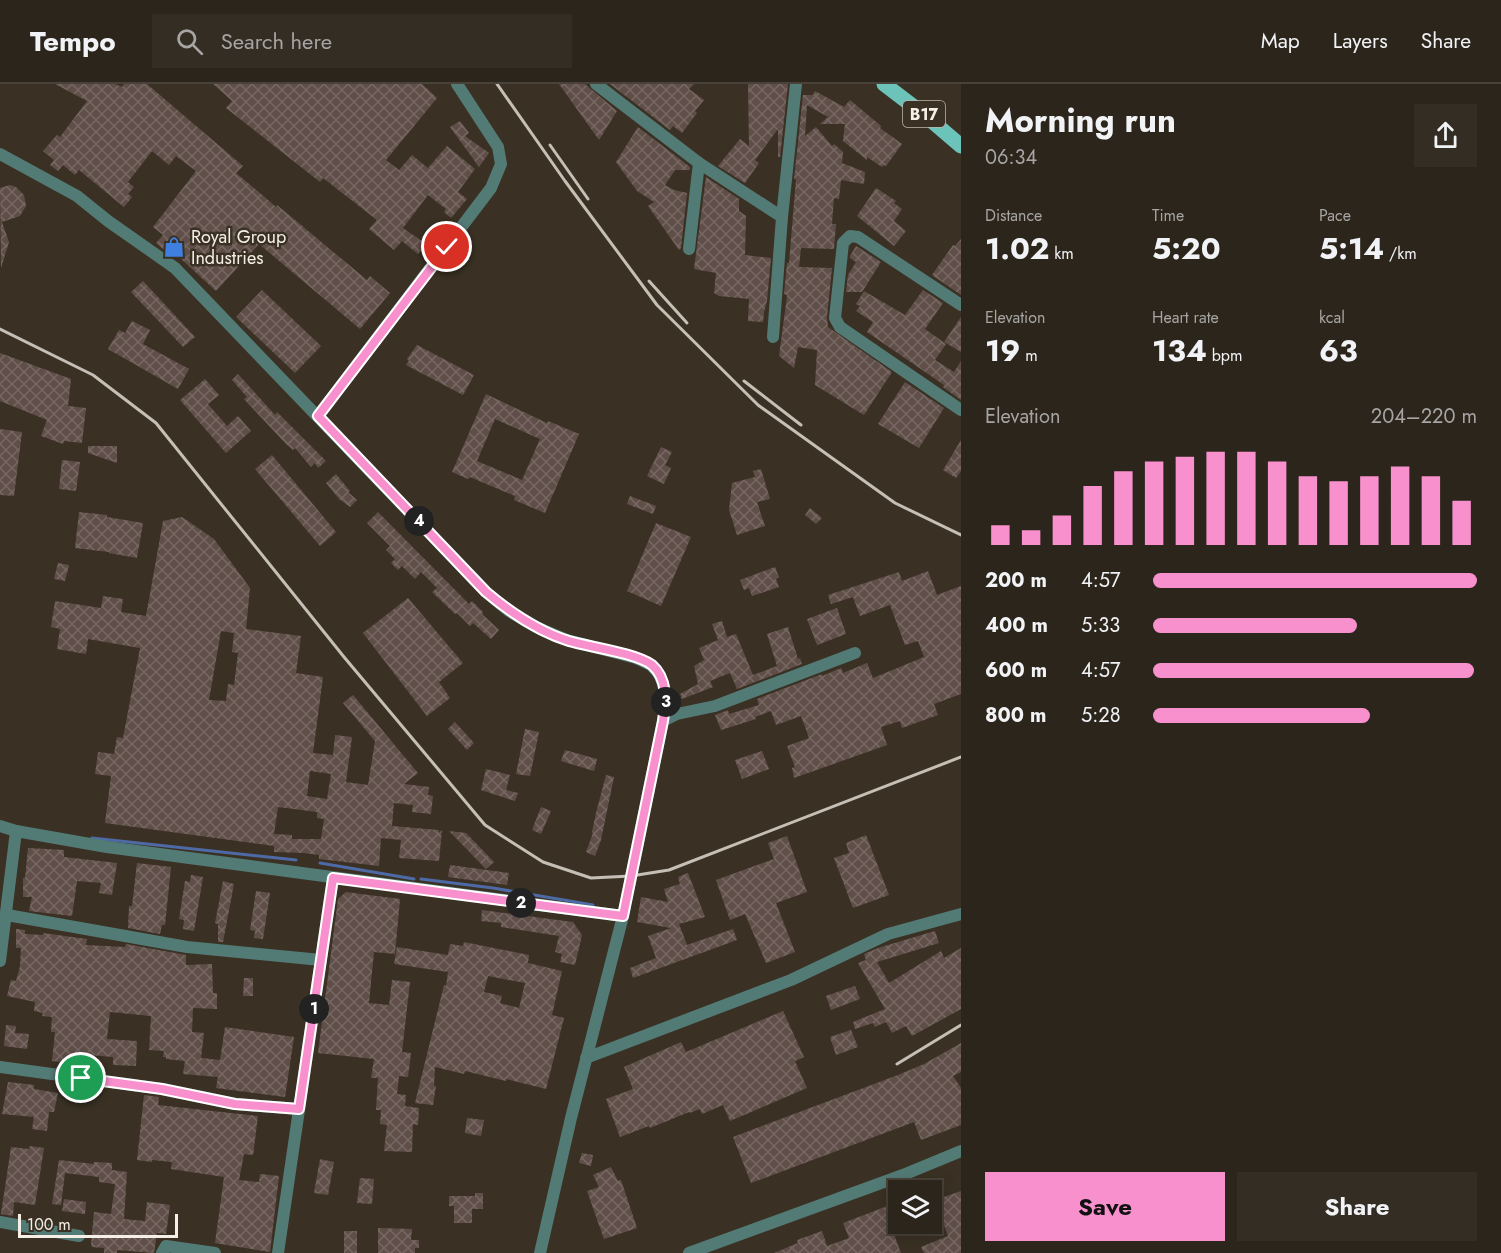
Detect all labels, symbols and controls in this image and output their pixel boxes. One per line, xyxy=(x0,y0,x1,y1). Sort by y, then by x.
search box xyxy=(152,14,572,68)
text: Tempo xyxy=(30,21,116,62)
icon: search xyxy=(173,25,206,58)
text: Search here xyxy=(221,25,332,57)
text: Map xyxy=(1261,26,1300,56)
text: Layers xyxy=(1333,26,1388,56)
text: Share xyxy=(1421,26,1471,56)
text: Morning run xyxy=(985,97,1176,144)
road number: B17 xyxy=(903,101,945,127)
button: share xyxy=(1414,104,1477,167)
text: 06:34 xyxy=(985,143,1037,172)
text: Distance xyxy=(985,204,1042,227)
text: Time xyxy=(1152,204,1184,227)
text: Pace xyxy=(1319,204,1351,227)
pin xyxy=(421,221,472,272)
place label: Royal Group Industries xyxy=(191,224,286,271)
text: 1.02 xyxy=(985,227,1049,270)
text: 5:20 xyxy=(1152,227,1221,270)
text: 5:14 xyxy=(1319,227,1384,270)
icon: check xyxy=(430,230,463,263)
shop icon: Royal Group Industries xyxy=(162,235,186,259)
text: km xyxy=(1049,242,1074,265)
text: /km xyxy=(1384,242,1417,265)
text: Elevation xyxy=(985,306,1045,329)
text: Heart rate xyxy=(1152,306,1219,329)
text: kcal xyxy=(1319,306,1345,329)
text: 19 xyxy=(985,329,1020,372)
text: 134 xyxy=(1152,329,1207,372)
text: 63 xyxy=(1319,329,1358,372)
text: m xyxy=(1020,344,1038,367)
text: bpm xyxy=(1207,344,1242,367)
text: Elevation xyxy=(985,402,1060,431)
text: 204–220 m xyxy=(1371,402,1477,431)
pin: 4 xyxy=(404,506,434,536)
text: 4 xyxy=(413,509,425,532)
text: 200 m xyxy=(985,566,1047,595)
text: 4:57 xyxy=(1081,566,1120,595)
text: 400 m xyxy=(985,611,1048,640)
text: 5:33 xyxy=(1081,611,1120,640)
text: 600 m xyxy=(985,656,1047,685)
text: 4:57 xyxy=(1081,656,1120,685)
pin: 3 xyxy=(651,687,681,717)
text: 3 xyxy=(661,690,671,713)
text: 800 m xyxy=(985,701,1046,730)
text: 5:28 xyxy=(1081,701,1121,730)
pin: 2 xyxy=(506,888,536,918)
text: 2 xyxy=(516,891,526,914)
pin: 1 xyxy=(299,994,329,1024)
text: 1 xyxy=(310,997,318,1020)
pin xyxy=(55,1052,106,1103)
icon: arrive xyxy=(64,1061,97,1094)
button: Save xyxy=(985,1172,1225,1241)
button: Share xyxy=(1237,1172,1477,1241)
map controls xyxy=(888,1180,942,1234)
button: layers xyxy=(888,1180,942,1234)
scale bar xyxy=(18,1211,178,1238)
text: 100 m xyxy=(27,1213,71,1236)

